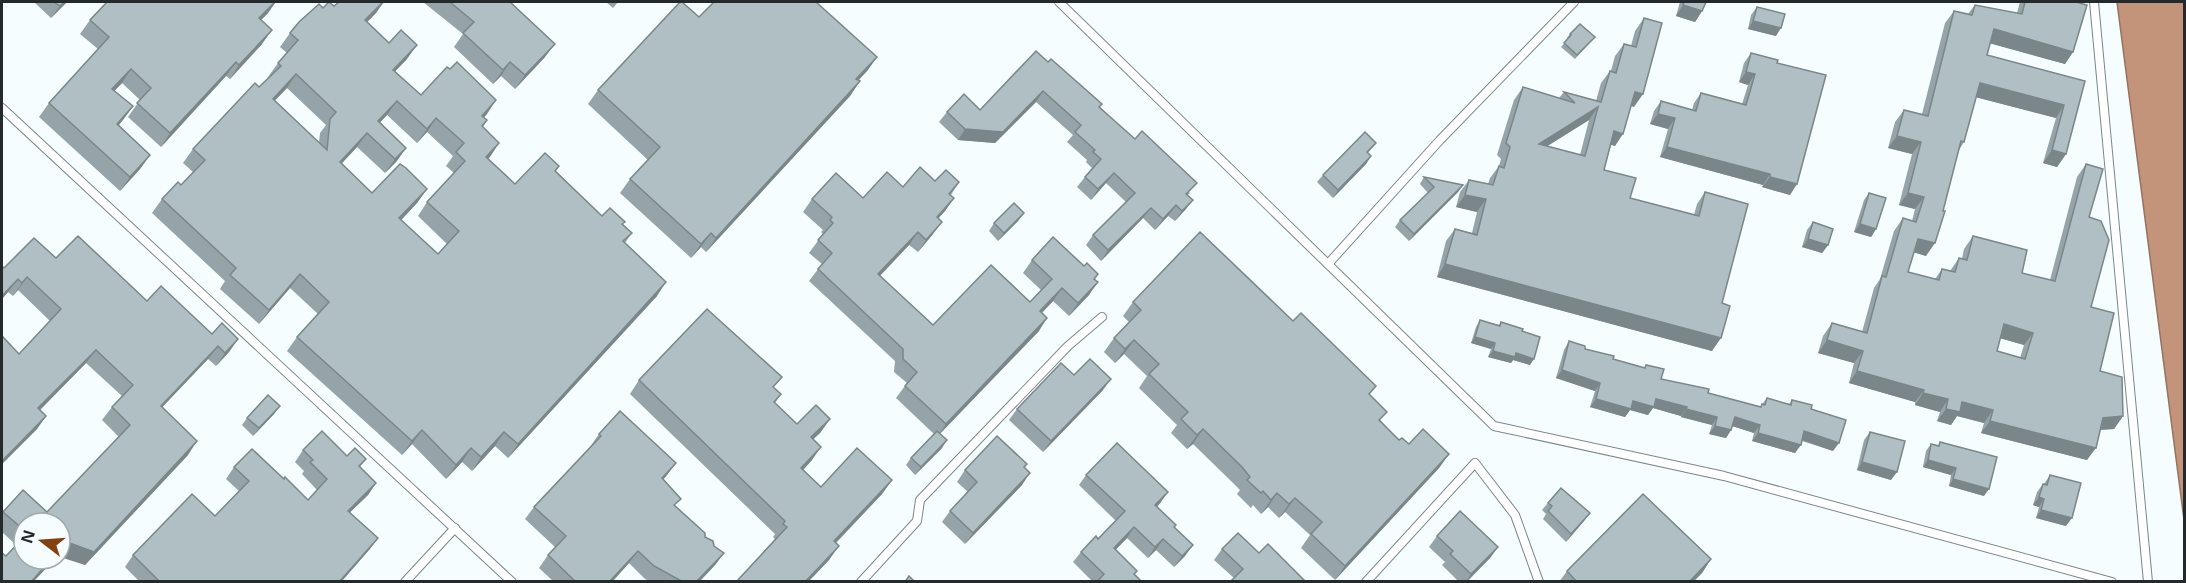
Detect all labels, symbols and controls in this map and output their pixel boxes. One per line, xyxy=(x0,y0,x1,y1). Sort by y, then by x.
north arrow xyxy=(12,511,72,571)
text: N xyxy=(15,527,40,546)

